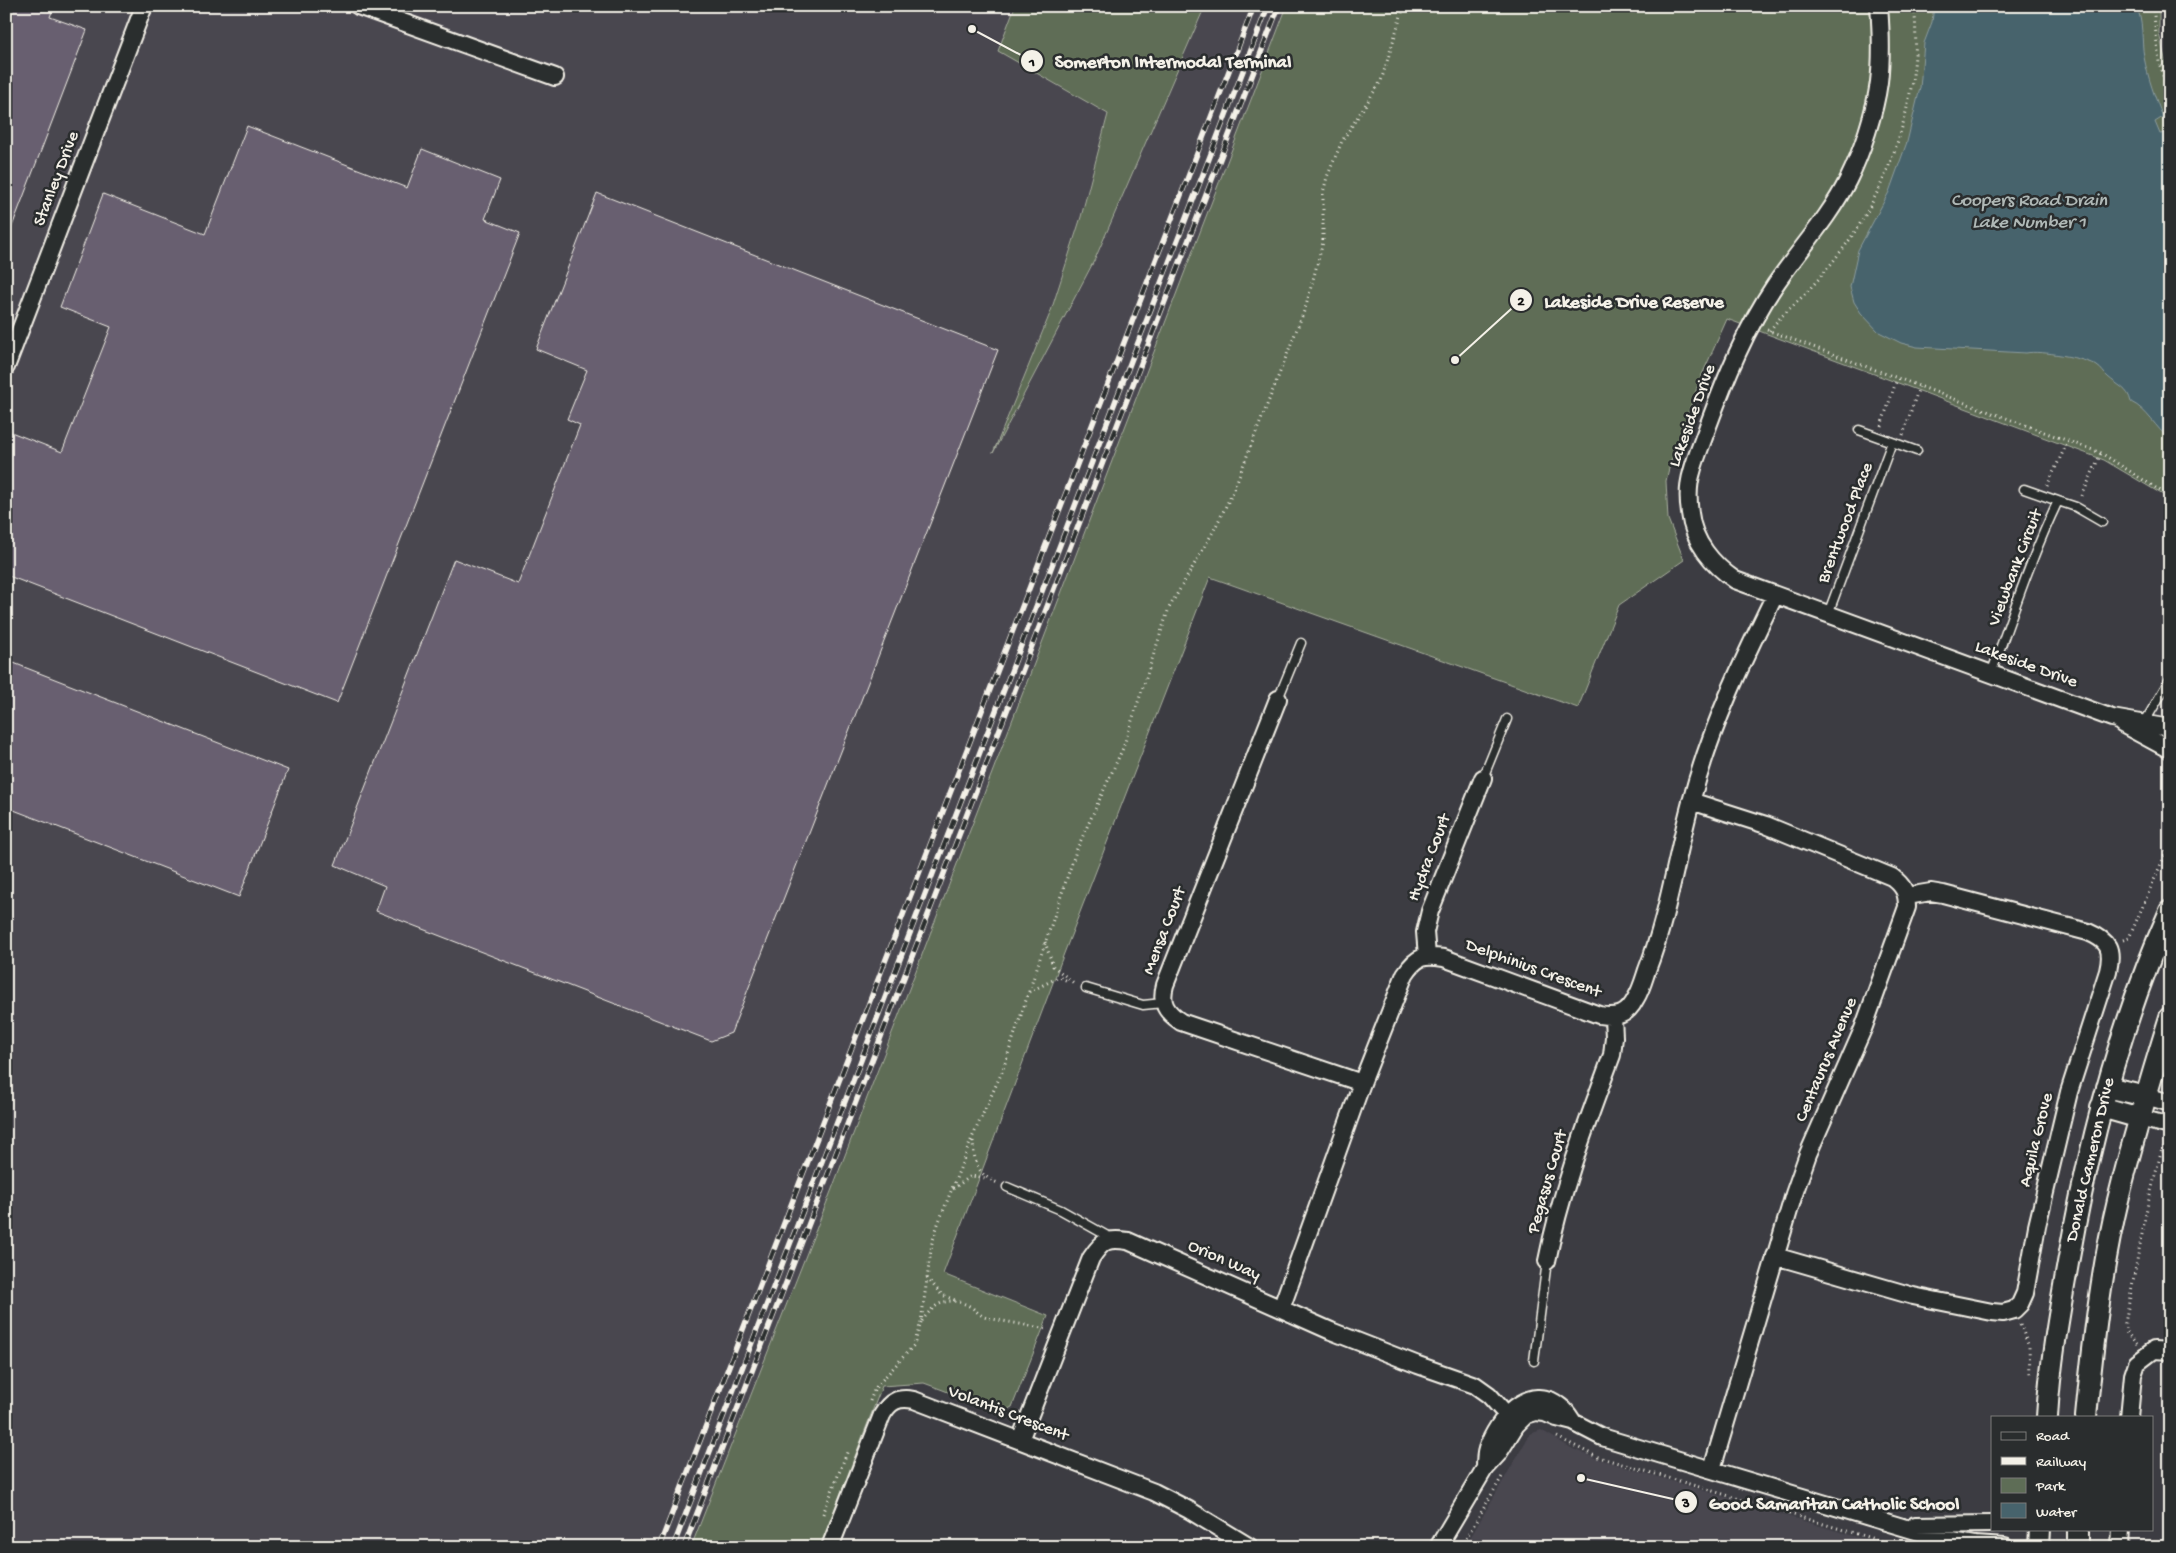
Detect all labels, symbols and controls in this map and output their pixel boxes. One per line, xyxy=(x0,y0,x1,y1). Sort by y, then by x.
callout: Somerton Intermodal Terminal xyxy=(1020,44,1302,78)
text: Somerton Intermodal Terminal xyxy=(1055,52,1291,75)
text: 1 xyxy=(1028,54,1035,72)
street label: Stanley Drive xyxy=(29,128,85,229)
water label: Coopers Road Drain Lake Number 1 xyxy=(1951,190,2108,235)
callout: Lakeside Drive Reserve xyxy=(1509,283,1734,317)
text: Lakeside Drive Reserve xyxy=(1544,292,1725,315)
text: 2 xyxy=(1517,293,1525,311)
street label: Lakeside Drive xyxy=(1665,361,1722,470)
street label: Brentwood Place xyxy=(1813,459,1879,587)
street label: Viewbank Circuit xyxy=(1984,505,2048,630)
street label: Lakeside Drive xyxy=(1972,637,2081,694)
street label: Hydra Court xyxy=(1404,810,1457,905)
street label: Mensa Court xyxy=(1139,883,1192,978)
street label: Delphinius Crescent xyxy=(1461,934,1605,1004)
street label: Centaurus Avenue xyxy=(1791,994,1863,1125)
street label: Donald Cameron Drive xyxy=(2062,1075,2120,1245)
street label: Aquila Grove xyxy=(2015,1090,2059,1189)
street label: Pegasus Court xyxy=(1523,1126,1573,1237)
street label: Orion Way xyxy=(1184,1236,1264,1286)
street label: Volantis Crescent xyxy=(944,1381,1073,1447)
legend xyxy=(1991,1416,2154,1530)
text: Road xyxy=(2036,1428,2070,1446)
text: Railway xyxy=(2036,1454,2087,1472)
text: Park xyxy=(2035,1478,2066,1496)
callout: Good Samaritan Catholic School xyxy=(1674,1485,1969,1519)
text: Good Samaritan Catholic School xyxy=(1709,1494,1959,1517)
text: 3 xyxy=(1681,1495,1690,1513)
text: Water xyxy=(2036,1504,2078,1522)

